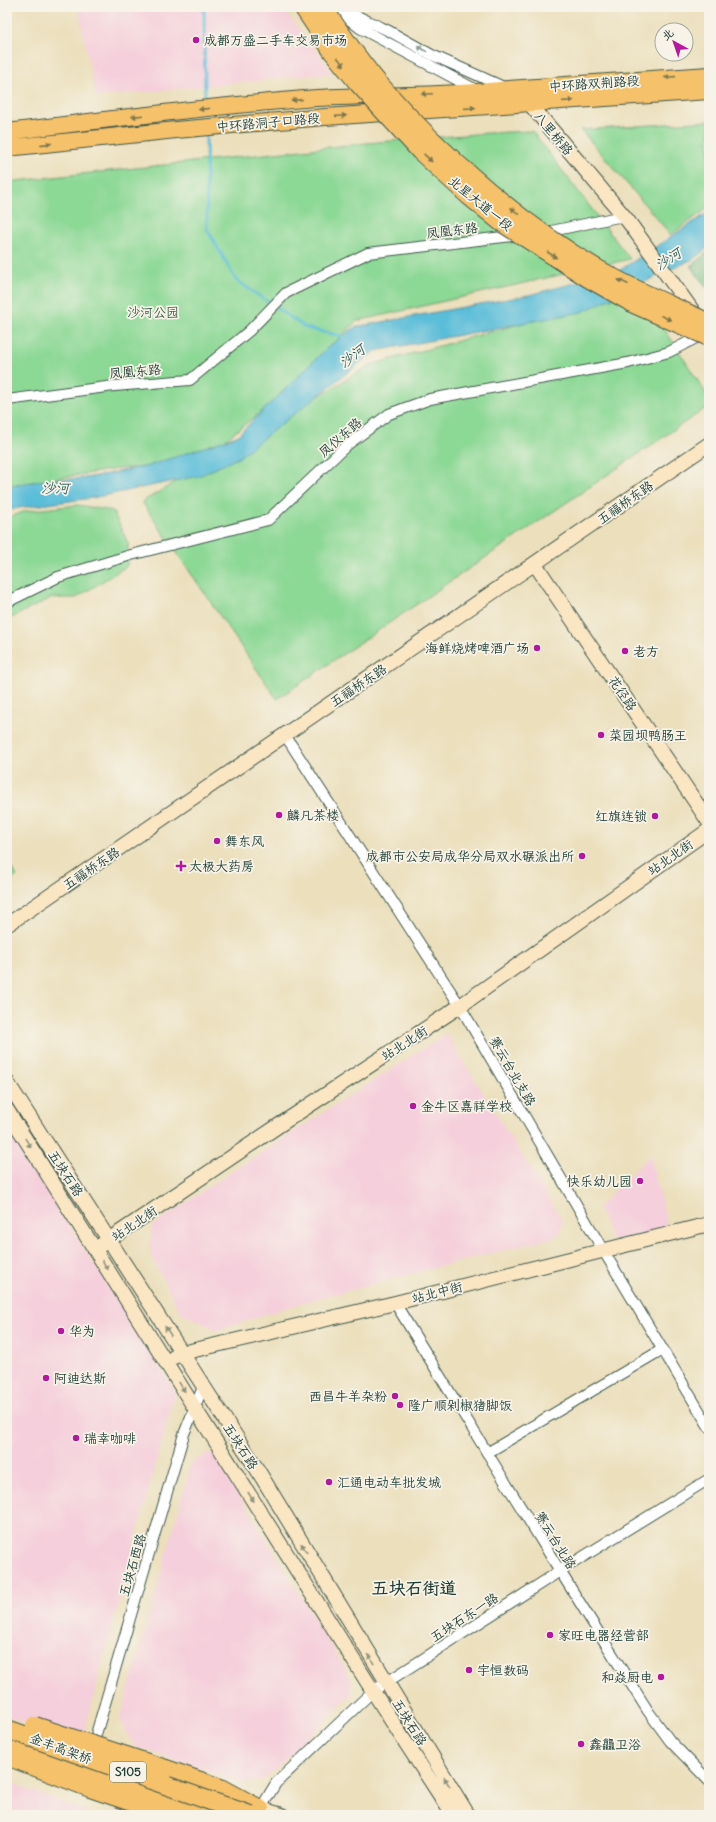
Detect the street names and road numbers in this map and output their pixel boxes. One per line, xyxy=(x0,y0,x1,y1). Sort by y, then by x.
street label: 中环路双荆路段 xyxy=(548,72,640,95)
street label: 八里桥路 xyxy=(530,108,577,159)
street label: 中环路洞子口路段 xyxy=(215,109,321,135)
street label: 北星大道一段 xyxy=(445,172,516,235)
street label: 凤凰东路 xyxy=(425,219,479,242)
street label: 凤凰东路 xyxy=(108,361,162,382)
street label: 凤仪东路 xyxy=(315,414,366,461)
street label: 五福桥东路 xyxy=(594,477,657,528)
street label: 五福桥东路 xyxy=(327,660,390,711)
street label: 花径路 xyxy=(605,672,641,714)
street label: 站北北街 xyxy=(644,836,696,879)
street label: 五福桥东路 xyxy=(60,843,123,894)
street label: 站北北街 xyxy=(378,1022,431,1065)
street label: 赛云台北支路 xyxy=(486,1033,539,1109)
street label: 五块石路 xyxy=(44,1147,87,1200)
street label: 站北北街 xyxy=(108,1202,161,1245)
street label: 站北中街 xyxy=(410,1278,464,1307)
street label: 五块石路 xyxy=(219,1420,262,1473)
street label: 赛云台北路 xyxy=(531,1508,580,1572)
street label: 五块石西路 xyxy=(115,1532,150,1599)
street label: 五块石东一路 xyxy=(427,1589,502,1646)
street label: 五块石路 xyxy=(389,1696,431,1749)
street label: 金丰高架桥 xyxy=(27,1729,94,1768)
road number: S105 xyxy=(110,1762,146,1782)

